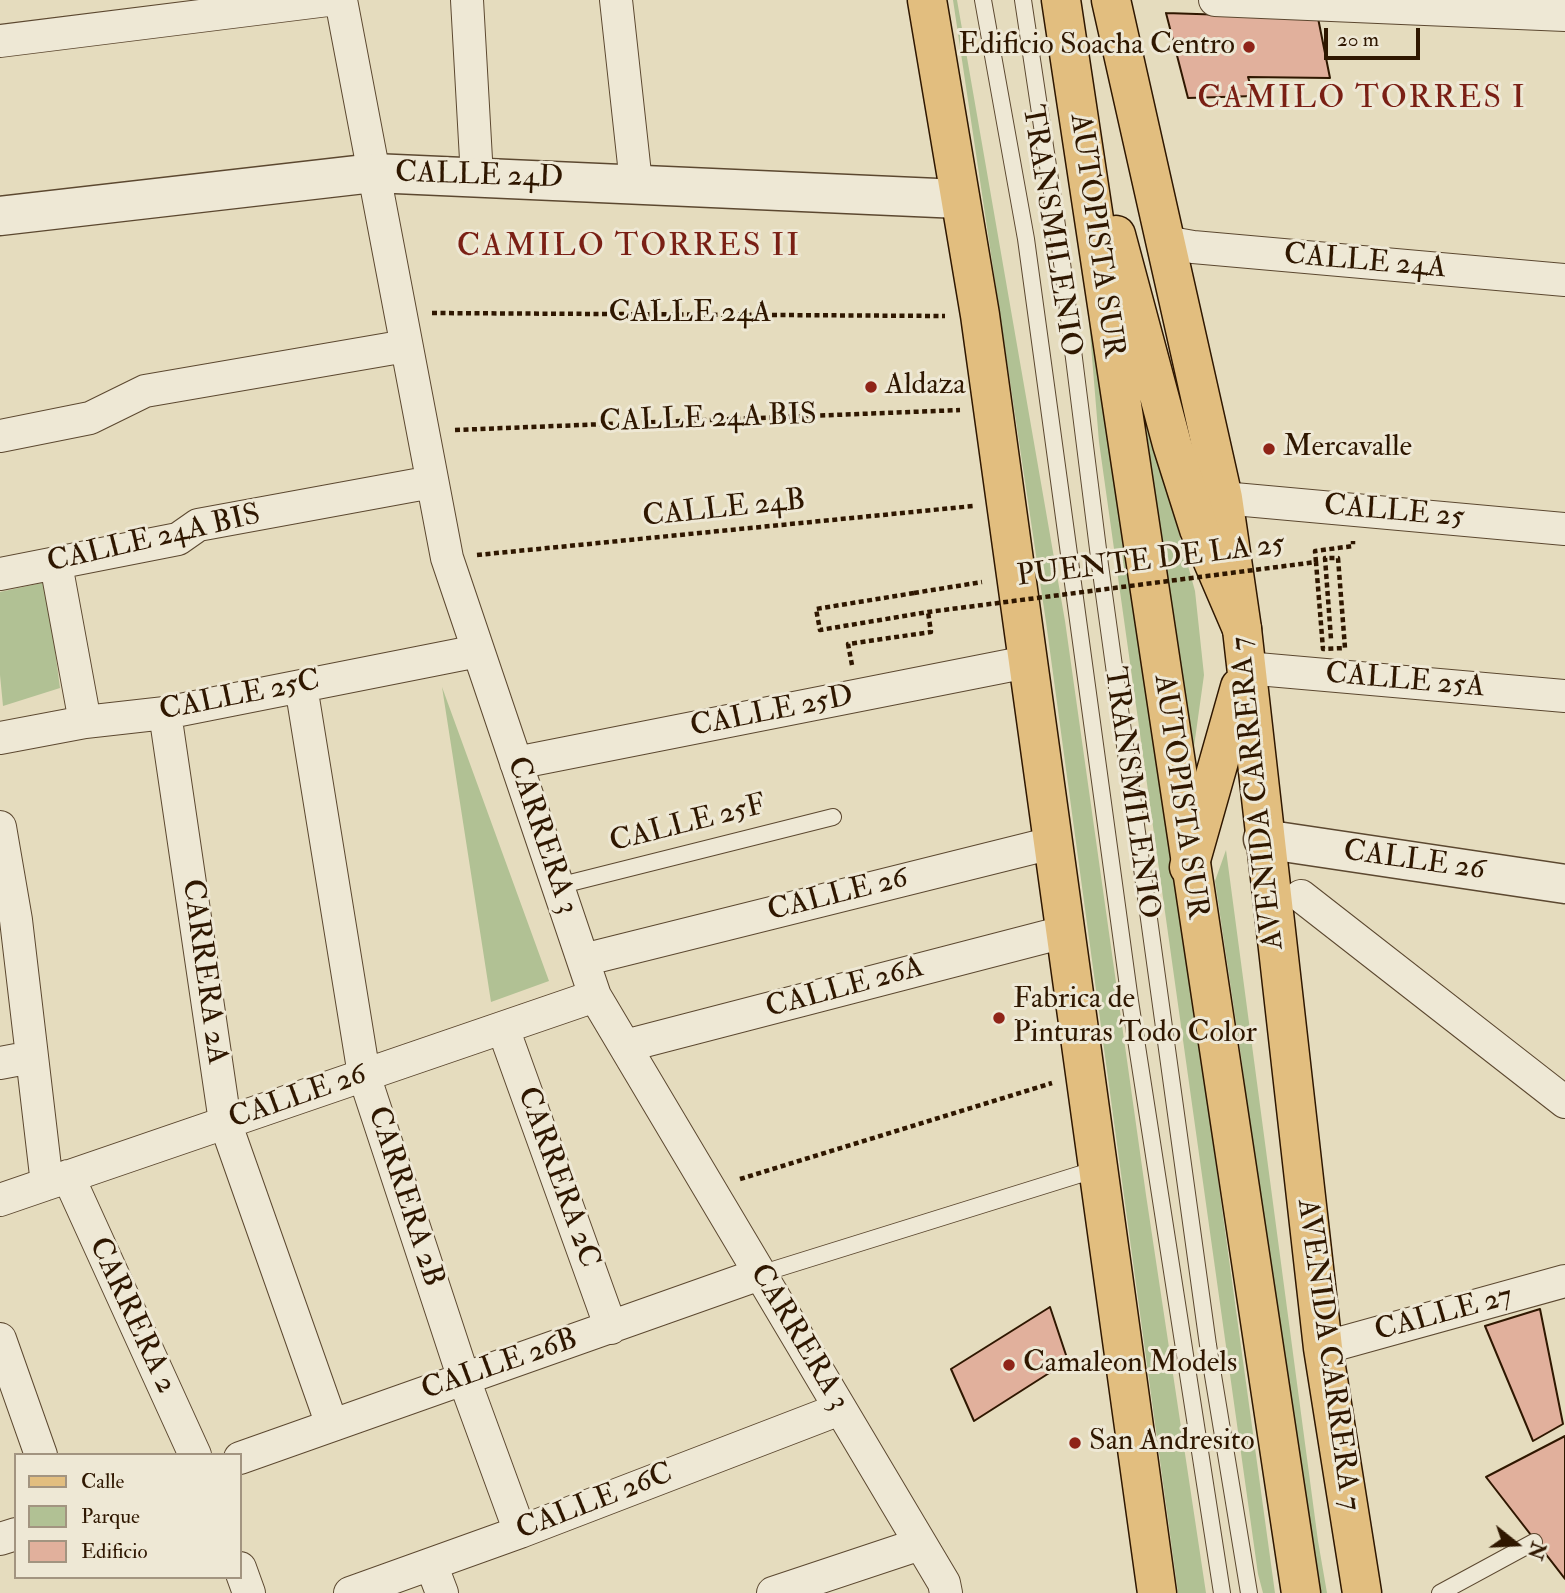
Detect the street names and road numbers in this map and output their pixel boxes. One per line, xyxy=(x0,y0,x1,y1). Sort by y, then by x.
street label: TRANSMILENIO xyxy=(1012,103,1088,359)
street label: AUTOPISTA SUR xyxy=(1060,112,1130,360)
street label: CALLE 24D xyxy=(394,156,564,198)
street label: CALLE 24A xyxy=(1282,238,1448,288)
street label: CALLE 24A xyxy=(609,297,771,333)
street label: CALLE 24A BIS xyxy=(599,398,817,442)
street label: CALLE 24B xyxy=(641,484,807,536)
street label: CALLE 25 xyxy=(1322,489,1466,537)
street label: CALLE 24A BIS xyxy=(44,498,264,582)
street label: PUENTE DE LA 25 xyxy=(1015,528,1287,596)
street label: AVENIDA CARRERA 7 xyxy=(1225,635,1293,951)
street label: CALLE 25A xyxy=(1324,657,1486,707)
street label: CALLE 25C xyxy=(157,664,323,730)
street label: TRANSMILENIO xyxy=(1094,665,1166,921)
street label: AUTOPISTA SUR xyxy=(1144,673,1214,921)
street label: CALLE 25D xyxy=(688,680,856,746)
street label: CARRERA 3 xyxy=(497,753,585,919)
street label: CALLE 25F xyxy=(606,788,770,862)
street label: CALLE 26 xyxy=(1341,834,1487,890)
street label: CALLE 26 xyxy=(764,861,912,931)
street label: CARRERA 2A xyxy=(172,877,234,1067)
street label: CALLE 26A xyxy=(762,951,928,1027)
street label: CALLE 26 xyxy=(225,1058,371,1138)
street label: CARRERA 2C xyxy=(508,1083,606,1273)
street label: CARRERA 2B xyxy=(358,1102,450,1292)
street label: AVENIDA CARRERA 7 xyxy=(1287,1197,1367,1513)
street label: CARRERA 2 xyxy=(79,1232,183,1400)
street label: CARRERA 3 xyxy=(740,1258,856,1418)
street label: CALLE 27 xyxy=(1371,1279,1517,1351)
street label: CALLE 26B xyxy=(417,1323,583,1409)
street label: CALLE 26C xyxy=(512,1457,678,1549)

